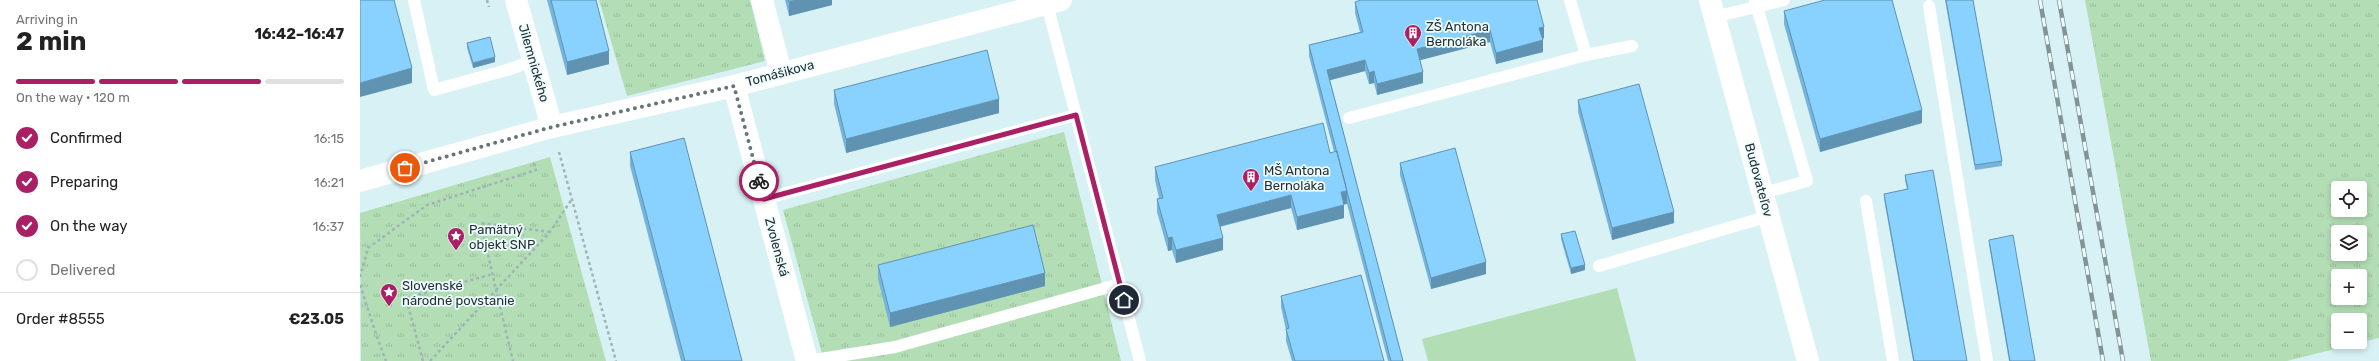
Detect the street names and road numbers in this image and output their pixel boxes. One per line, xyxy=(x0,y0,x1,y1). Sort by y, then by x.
street label: Jilemnického xyxy=(516,22,552,104)
street label: Tomášikova xyxy=(744,57,816,89)
street label: Budovateľov xyxy=(1742,141,1776,219)
street label: Zvolenská xyxy=(762,216,792,278)

